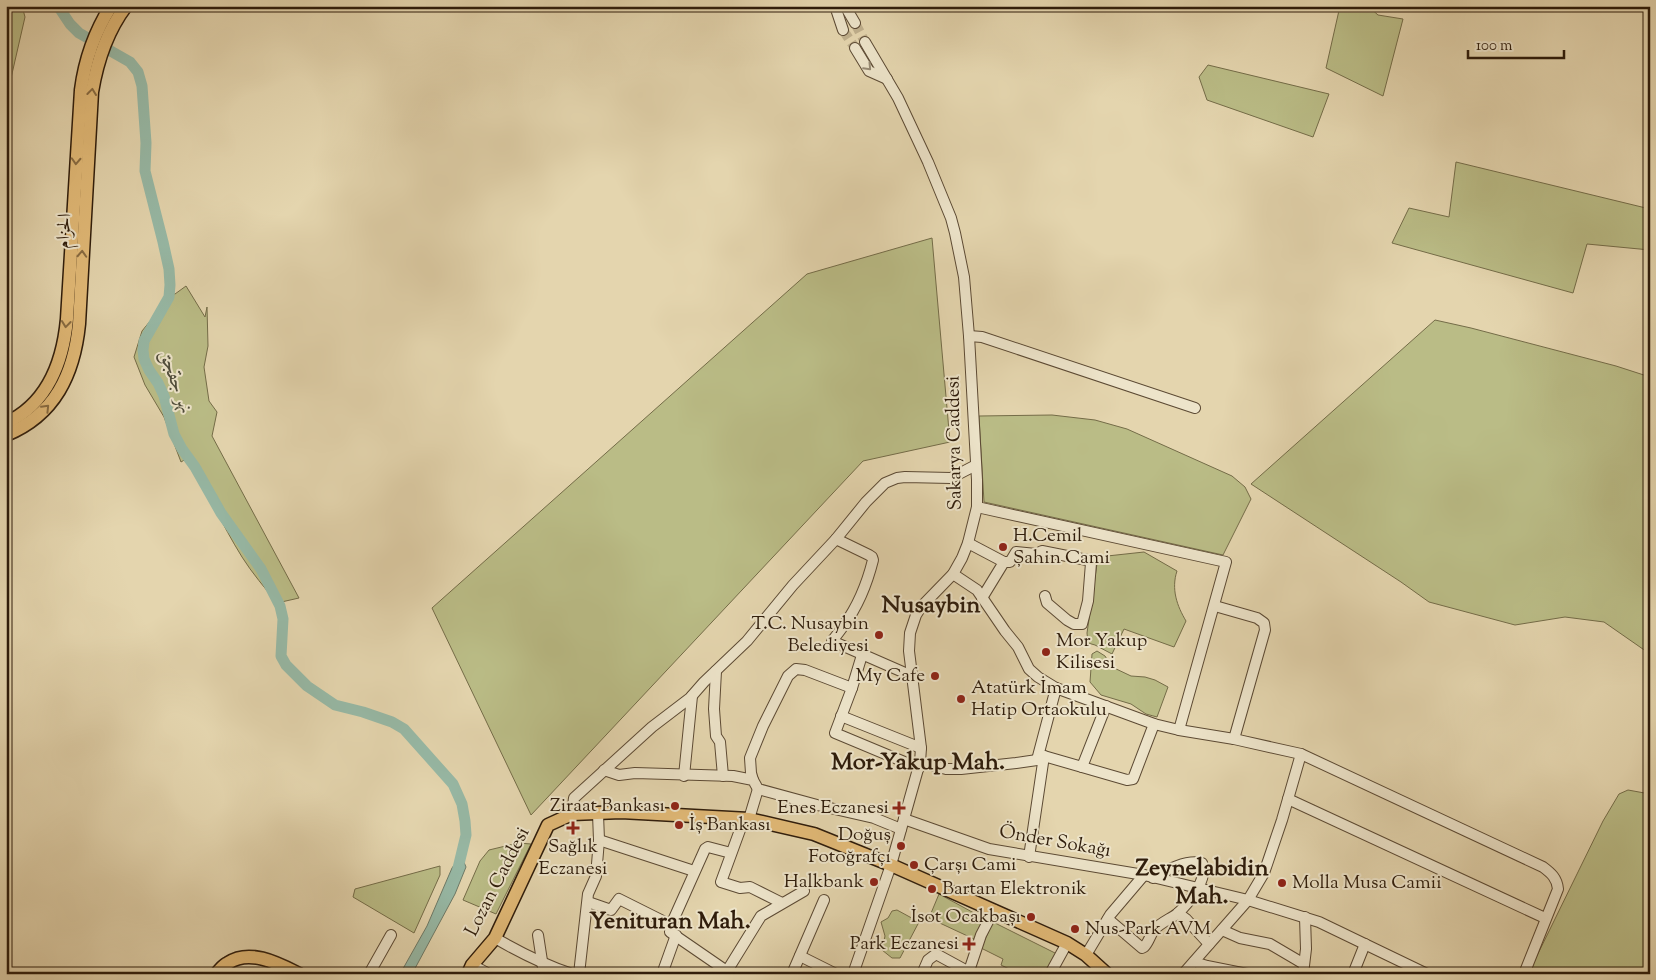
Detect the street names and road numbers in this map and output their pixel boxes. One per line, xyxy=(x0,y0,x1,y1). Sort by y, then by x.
street label: الحزام xyxy=(51,213,80,249)
street label: Sakarya Caddesi xyxy=(940,375,970,511)
street label: Önder Sokağı xyxy=(997,819,1113,865)
street label: Lozan Caddesi xyxy=(459,823,537,941)

